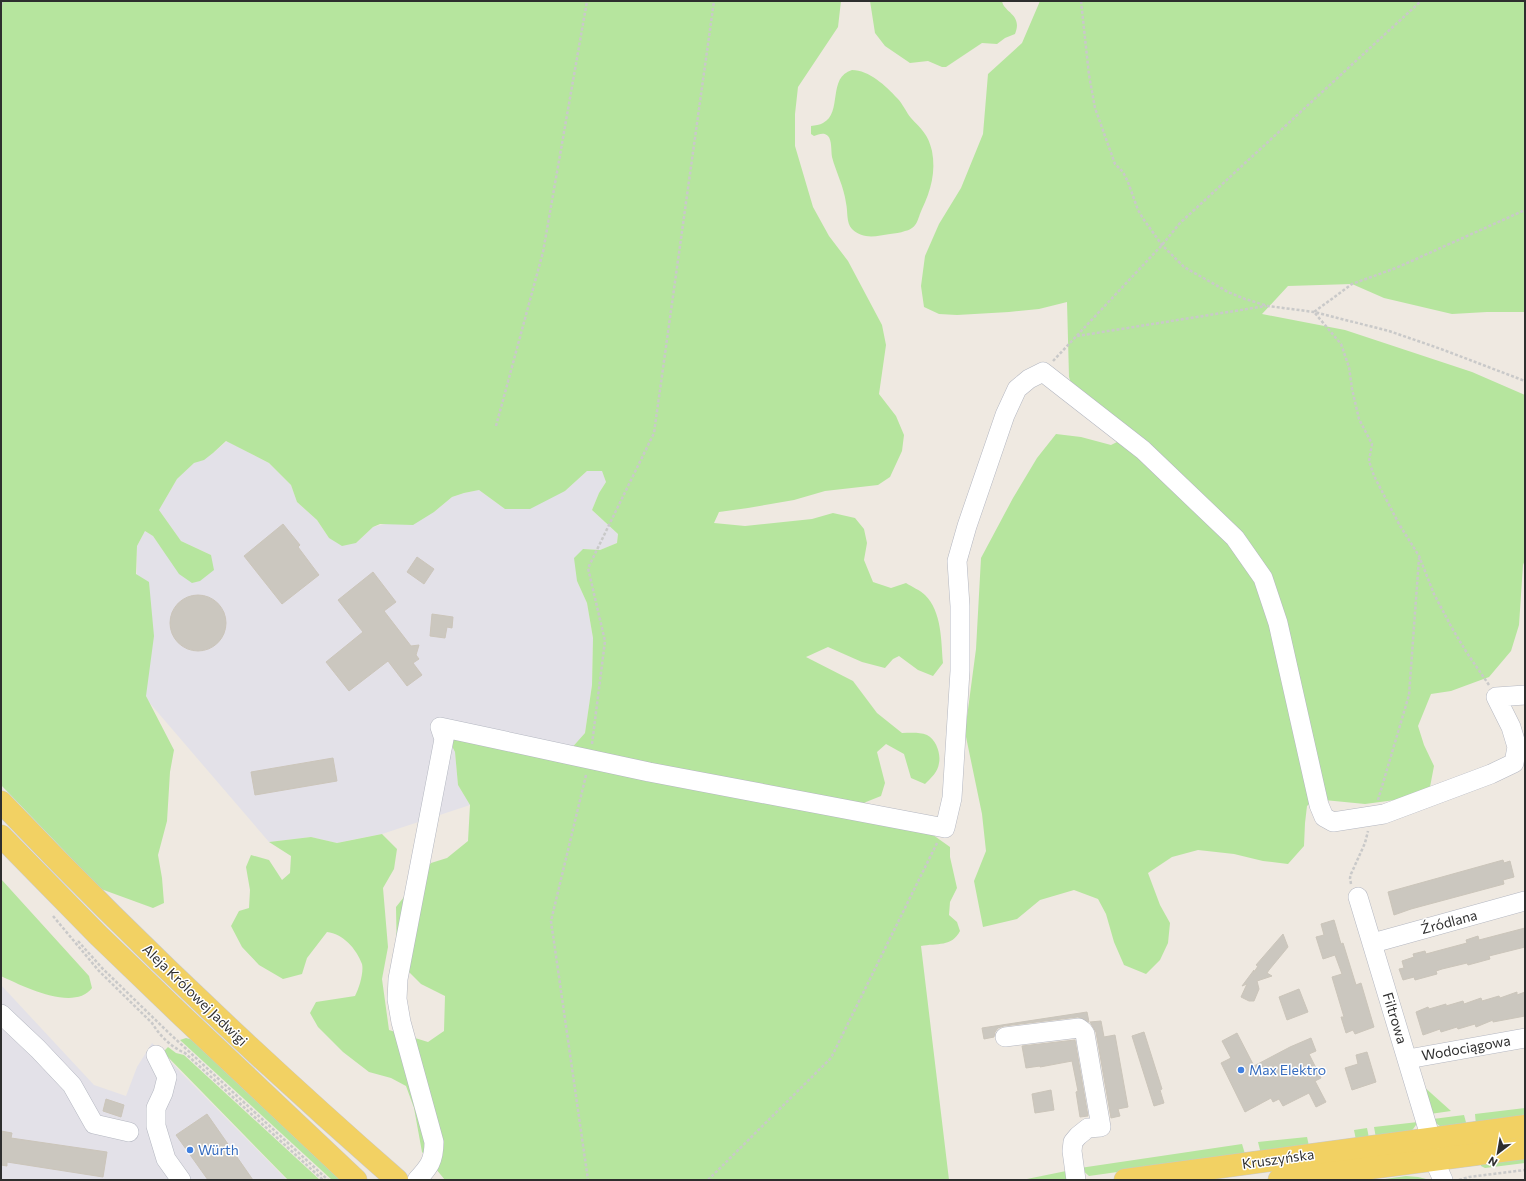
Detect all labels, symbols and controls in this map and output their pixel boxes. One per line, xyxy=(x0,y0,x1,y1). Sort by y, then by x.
street label: Źródlana xyxy=(1419,906,1479,937)
street label: Aleja Królowej Jadwigi xyxy=(139,940,251,1049)
street label: Filtrowa xyxy=(1380,990,1411,1046)
street label: Wodociągowa xyxy=(1420,1031,1512,1064)
place label: Max Elektro xyxy=(1249,1061,1326,1078)
marker: Max Elektro xyxy=(1236,1065,1246,1075)
north arrow xyxy=(1478,1133,1518,1173)
place label: Würth xyxy=(198,1141,239,1158)
marker: Würth xyxy=(185,1145,195,1155)
street label: Kruszyńska xyxy=(1241,1145,1315,1172)
text: N xyxy=(1486,1154,1499,1170)

